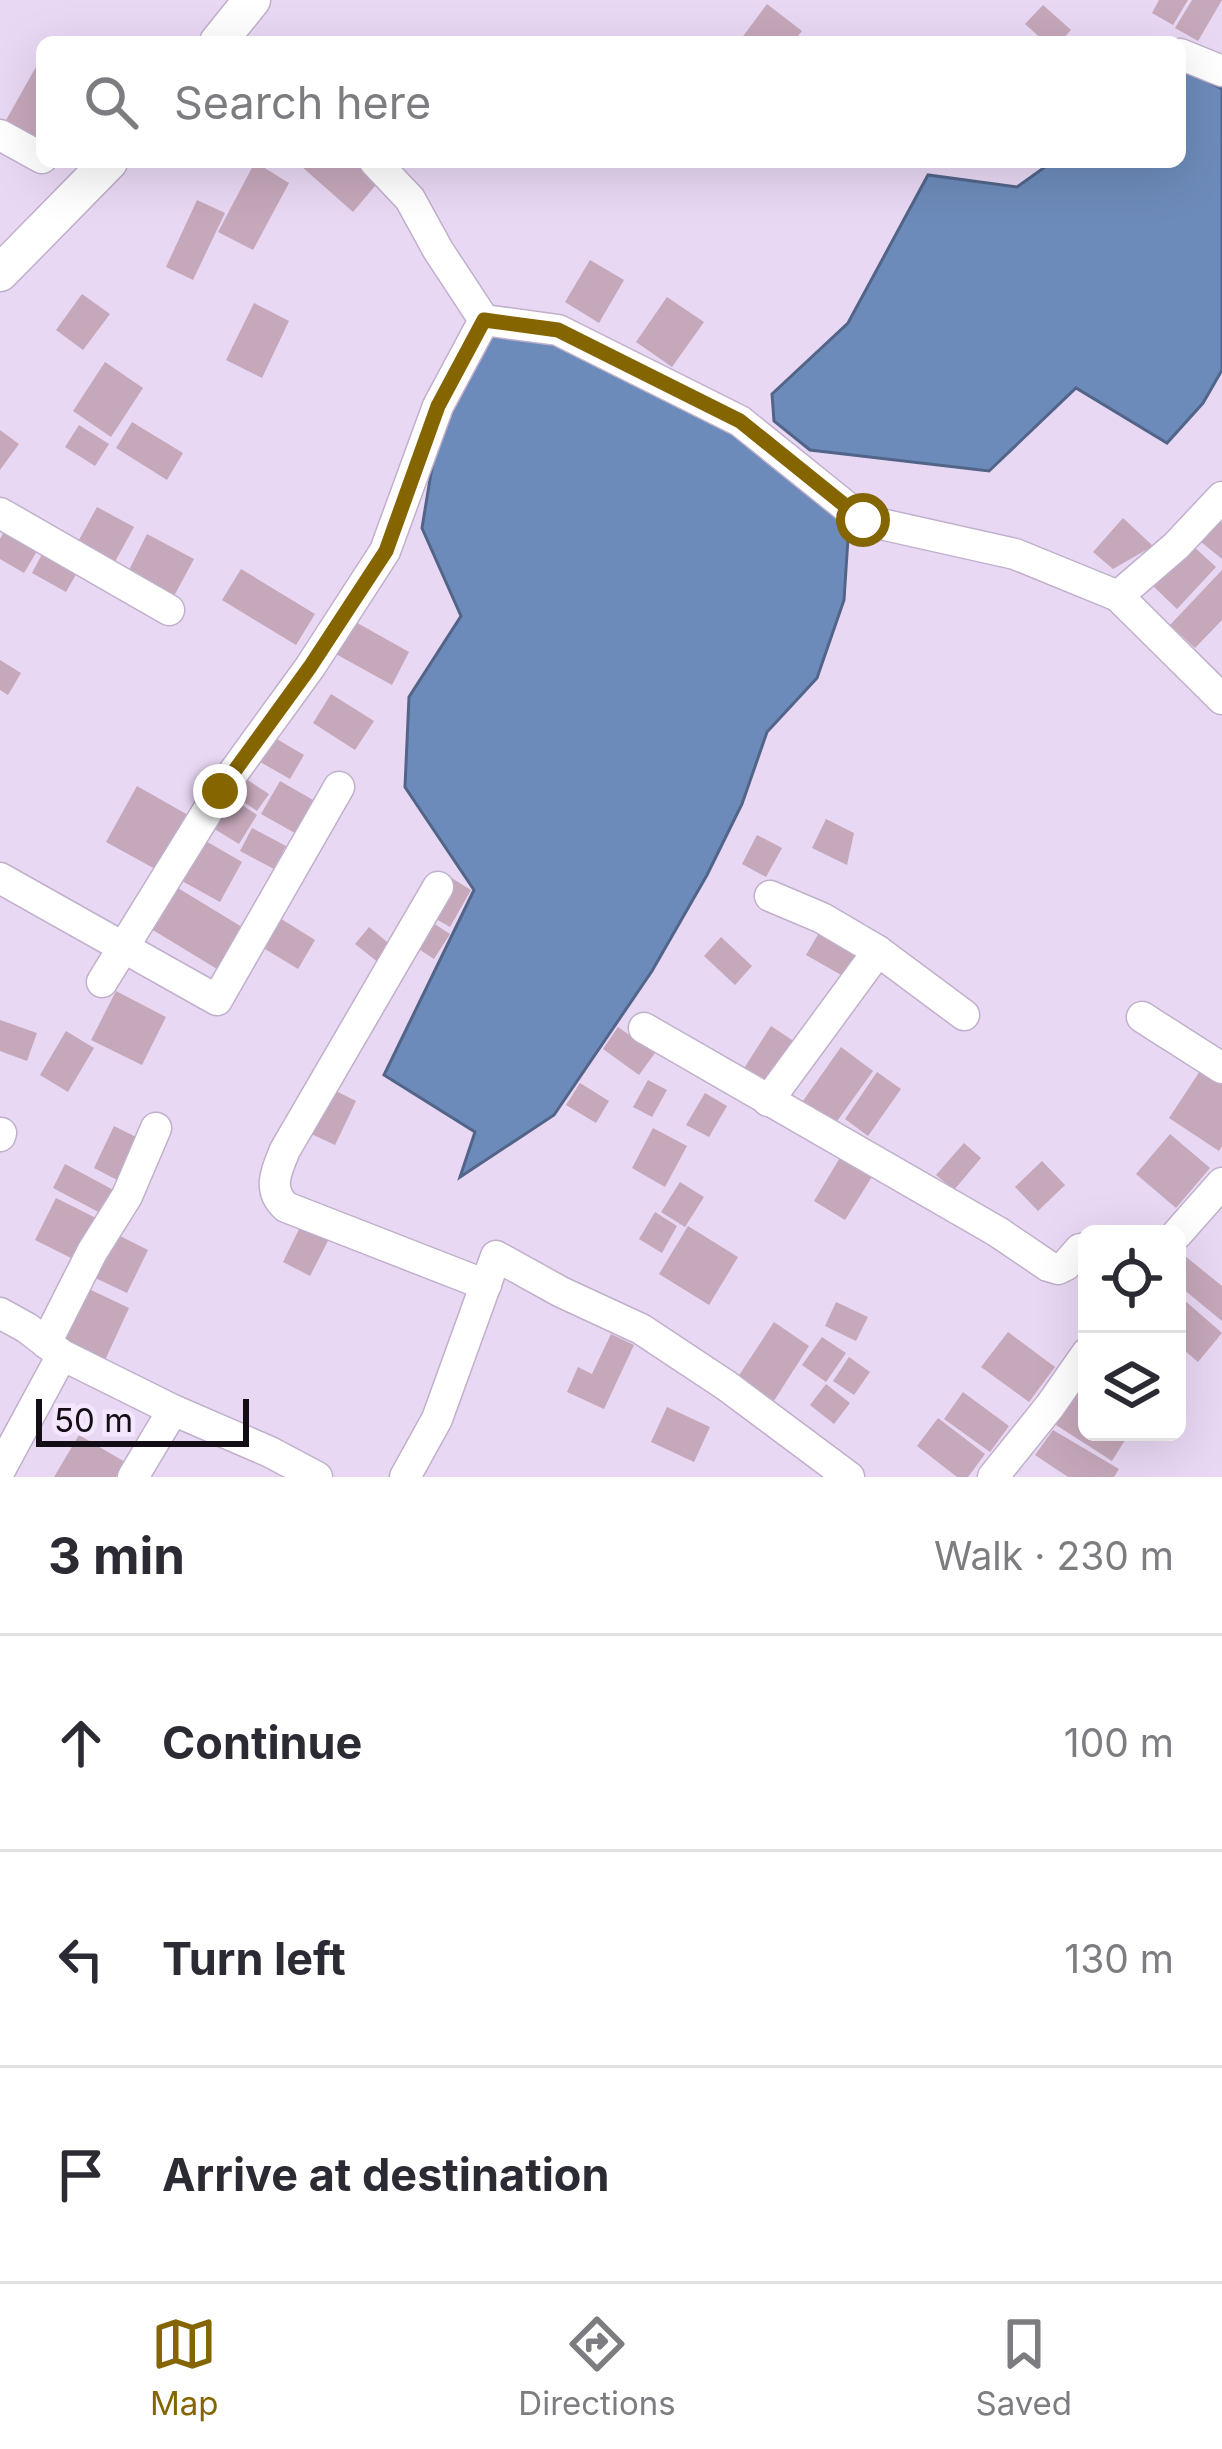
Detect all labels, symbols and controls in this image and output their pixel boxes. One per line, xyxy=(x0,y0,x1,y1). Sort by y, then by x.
search box xyxy=(36,36,1186,168)
icon: search xyxy=(78,69,144,135)
text: Search here xyxy=(174,75,431,130)
route start xyxy=(836,493,890,547)
route end xyxy=(193,764,247,818)
map controls xyxy=(1078,1225,1186,1441)
button: locate xyxy=(1078,1225,1186,1333)
button: layers xyxy=(1078,1333,1186,1441)
scale bar xyxy=(36,1393,249,1446)
text: 50 m xyxy=(54,1400,133,1440)
text: 3 min xyxy=(48,1525,185,1586)
text: Walk · 230 m xyxy=(934,1532,1174,1579)
icon: ahead xyxy=(48,1710,114,1776)
text: Continue xyxy=(162,1715,362,1770)
text: 100 m xyxy=(1064,1719,1174,1766)
icon: left xyxy=(48,1926,114,1992)
text: Turn left xyxy=(162,1931,346,1986)
text: 130 m xyxy=(1064,1935,1174,1982)
icon: arrive xyxy=(48,2142,114,2208)
text: Arrive at destination xyxy=(162,2147,609,2202)
tab: Map xyxy=(150,2311,218,2423)
tab: Directions xyxy=(518,2311,676,2423)
tab: Saved xyxy=(975,2311,1072,2423)

